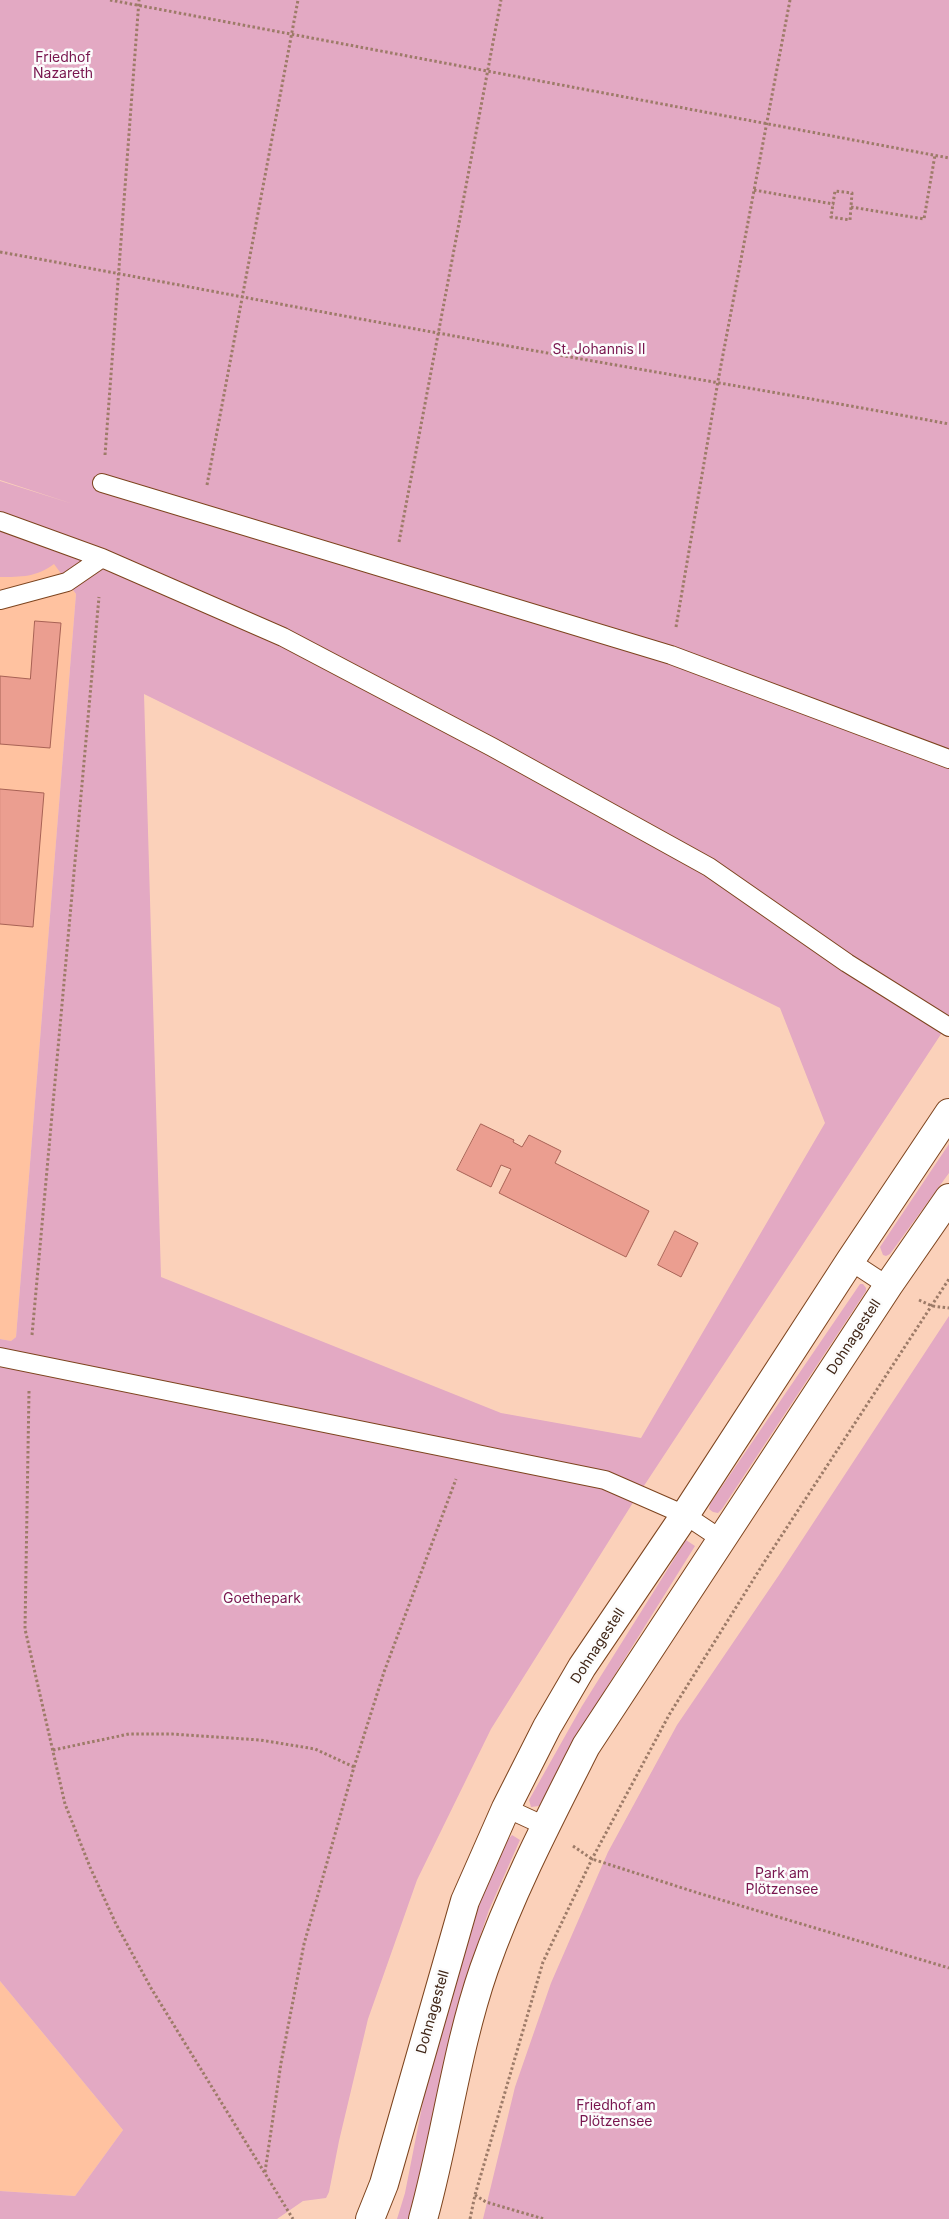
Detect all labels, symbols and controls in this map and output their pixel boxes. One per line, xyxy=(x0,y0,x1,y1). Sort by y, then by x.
park label: Friedhof Nazareth xyxy=(33,50,93,82)
park label: St. Johannis II xyxy=(553,342,645,358)
street label: Dohnagestell xyxy=(823,1296,885,1378)
park label: Goethepark xyxy=(223,1591,301,1607)
street label: Dohnagestell xyxy=(567,1605,629,1687)
park label: Park am Plötzensee xyxy=(746,1866,818,1898)
street label: Dohnagestell xyxy=(413,1968,453,2056)
park label: Friedhof am Plötzensee xyxy=(576,2098,656,2130)

